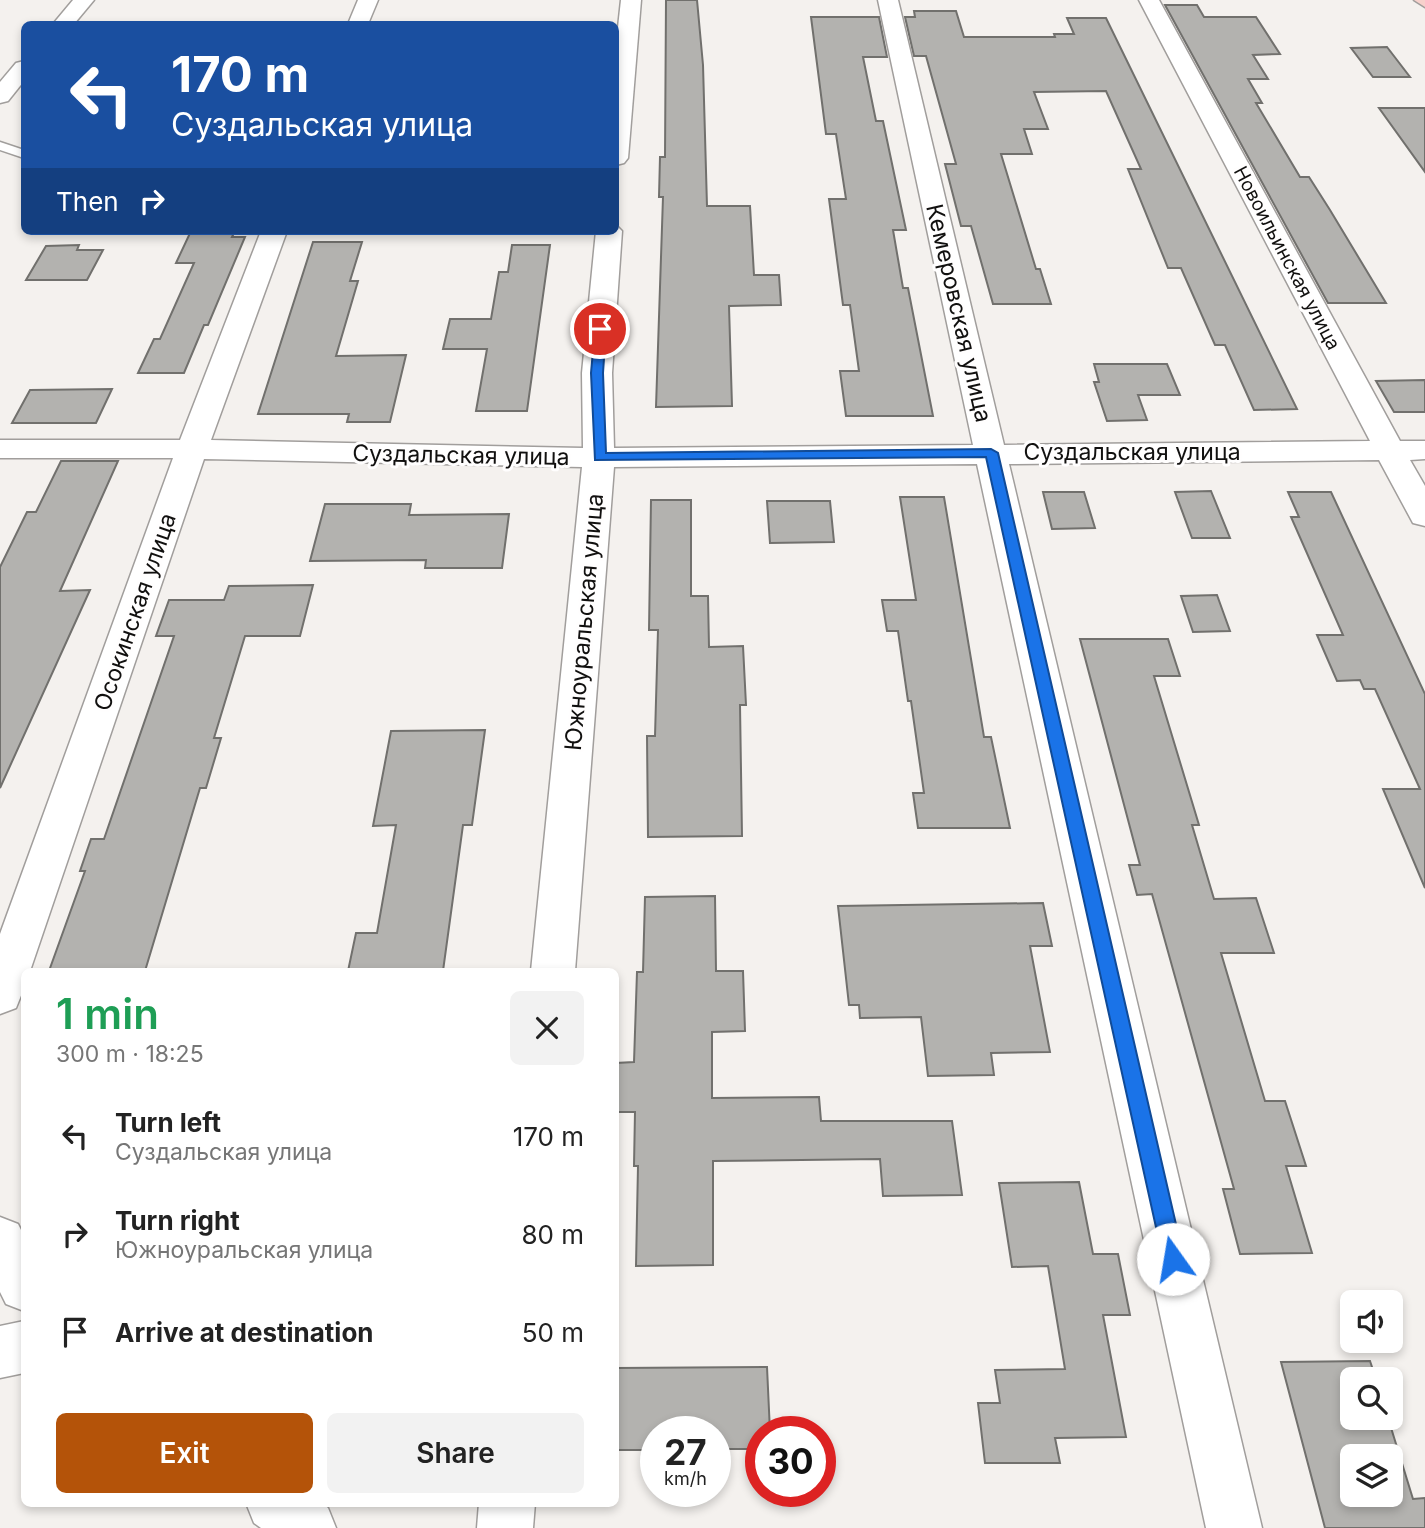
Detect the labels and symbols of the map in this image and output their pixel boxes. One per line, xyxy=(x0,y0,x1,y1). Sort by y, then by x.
street label: Новоильинская улица xyxy=(1229,162,1345,354)
street label: Кемеровская улица xyxy=(920,201,998,425)
pin xyxy=(570,299,630,359)
street label: Суздальская улица xyxy=(1023,438,1241,466)
street label: Суздальская улица xyxy=(352,439,570,471)
street label: Южноуральская улица xyxy=(559,492,609,752)
street label: Осокинская улица xyxy=(88,509,182,715)
position arrow xyxy=(1136,1222,1210,1296)
speed limit sign: 30 xyxy=(745,1416,836,1507)

